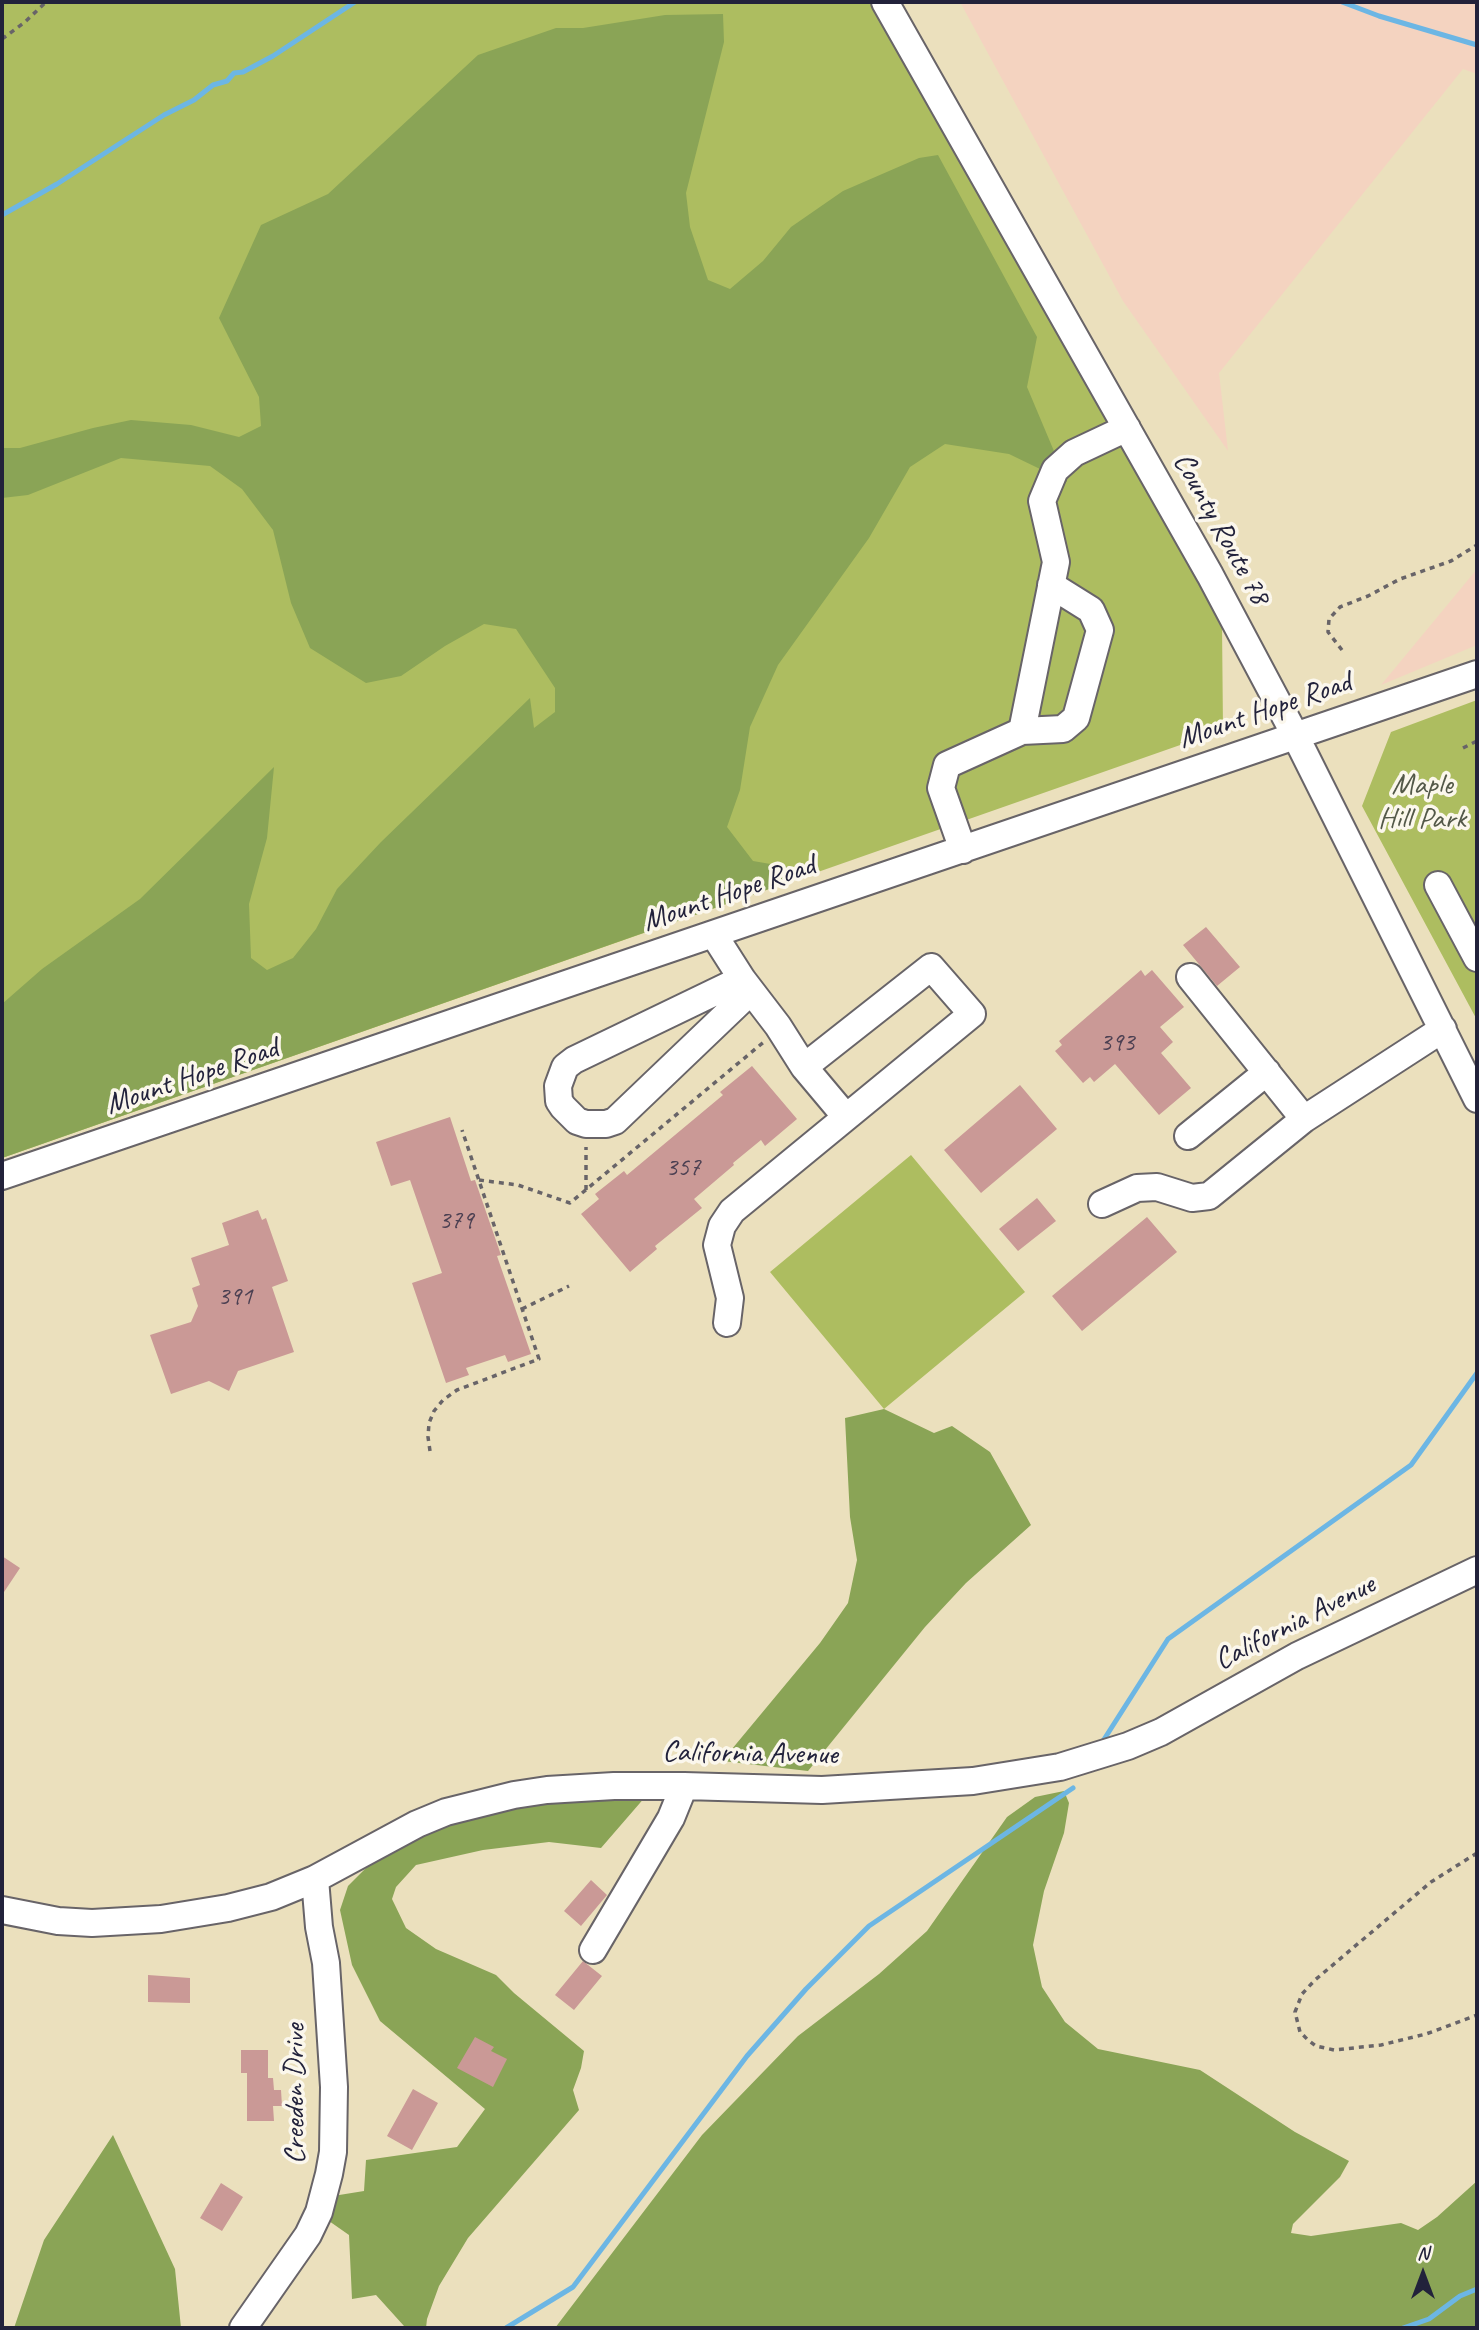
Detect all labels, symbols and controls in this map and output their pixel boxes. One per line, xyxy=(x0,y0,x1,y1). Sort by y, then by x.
street label: County Route 78 xyxy=(1164,447,1278,611)
street label: Mount Hope Road xyxy=(1174,665,1356,757)
park label: Maple Hill Park xyxy=(1378,767,1466,838)
street label: Mount Hope Road xyxy=(638,848,820,940)
house number: 393 xyxy=(1099,1027,1135,1059)
street label: Mount Hope Road xyxy=(101,1031,283,1123)
house number: 357 xyxy=(665,1152,701,1184)
house number: 379 xyxy=(438,1205,474,1237)
house number: 391 xyxy=(217,1281,253,1313)
street label: California Avenue xyxy=(1209,1567,1381,1679)
street label: California Avenue xyxy=(662,1734,838,1774)
street label: Creeden Drive xyxy=(277,2024,313,2164)
north arrow xyxy=(1388,2239,1458,2309)
text: N xyxy=(1417,2241,1429,2265)

